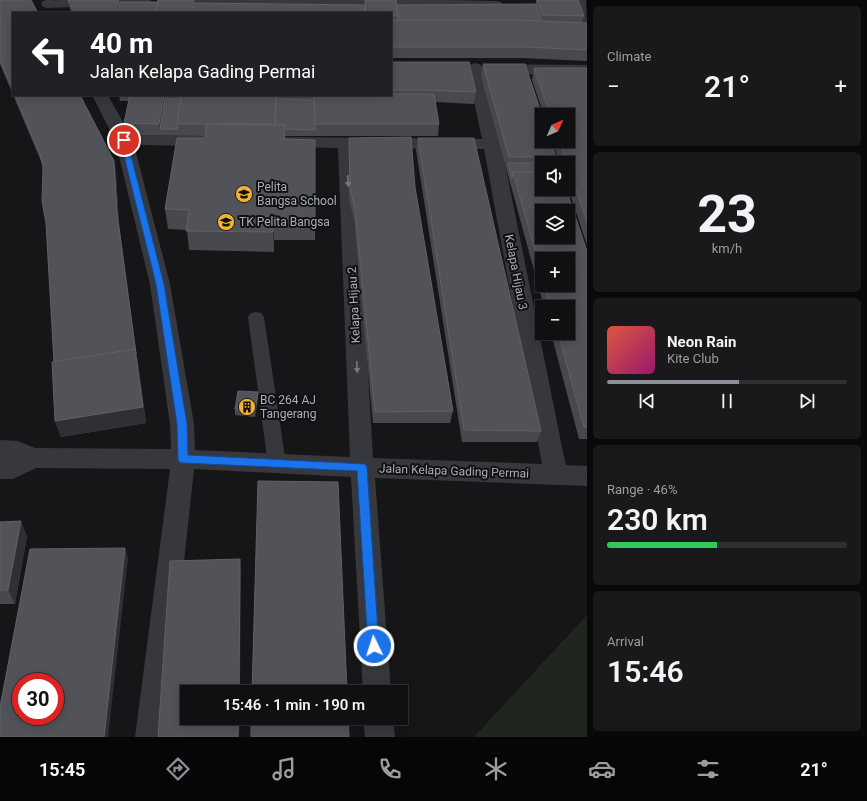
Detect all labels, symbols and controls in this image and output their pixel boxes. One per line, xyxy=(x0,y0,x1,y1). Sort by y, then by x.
text: 40 m xyxy=(90,27,153,60)
icon: left xyxy=(24,28,76,80)
text: Climate xyxy=(607,49,651,64)
text: Jalan Kelapa Gading Permai xyxy=(90,61,315,82)
text: 21° xyxy=(704,69,750,104)
text: − xyxy=(607,74,620,99)
text: + xyxy=(835,74,847,99)
north arrow xyxy=(535,108,575,148)
map controls xyxy=(535,108,575,340)
pin xyxy=(107,123,141,157)
icon: arrive xyxy=(113,129,135,151)
button: sound xyxy=(535,156,575,196)
one-way arrow xyxy=(345,175,351,188)
place label: Pelita Bangsa School xyxy=(257,180,337,208)
school or university icon: Pelita Bangsa School xyxy=(234,184,254,204)
text: 23 xyxy=(697,184,757,245)
button: layers xyxy=(535,204,575,244)
school or university icon: TK Pelita Bangsa xyxy=(216,212,236,232)
place label: TK Pelita Bangsa xyxy=(239,215,330,229)
street label: Kelapa Hijau 3 xyxy=(502,233,530,311)
text: km/h xyxy=(712,241,742,256)
button: + xyxy=(535,252,575,292)
street label: Kelapa Hijau 2 xyxy=(345,266,363,344)
button: − xyxy=(535,300,575,340)
text: Neon Rain xyxy=(667,333,736,351)
text: Kite Club xyxy=(667,351,719,366)
one-way arrow xyxy=(354,361,361,373)
icon: previous xyxy=(636,390,658,412)
icon: pause xyxy=(716,390,738,412)
icon: next xyxy=(796,390,818,412)
place label: BC 264 AJ Tangerang xyxy=(260,393,316,421)
building icon: BC 264 AJ Tangerang xyxy=(237,397,257,417)
street label: Jalan Kelapa Gading Permai xyxy=(379,461,529,481)
text: Range · 46% xyxy=(607,482,677,497)
text: 230 km xyxy=(607,502,708,537)
position arrow xyxy=(353,625,395,667)
text: Arrival xyxy=(607,634,644,649)
text: 15:46 xyxy=(607,654,684,689)
speed limit sign: 30 xyxy=(12,673,64,725)
text: 15:46 · 1 min · 190 m xyxy=(223,696,365,714)
icon: directions xyxy=(164,755,192,783)
icon: music xyxy=(270,755,298,783)
icon: phone xyxy=(376,755,404,783)
icon: climate xyxy=(482,755,510,783)
icon: car xyxy=(588,755,616,783)
icon: filters xyxy=(694,755,722,783)
text: 15:45 xyxy=(39,759,85,780)
text: 21° xyxy=(800,759,828,780)

